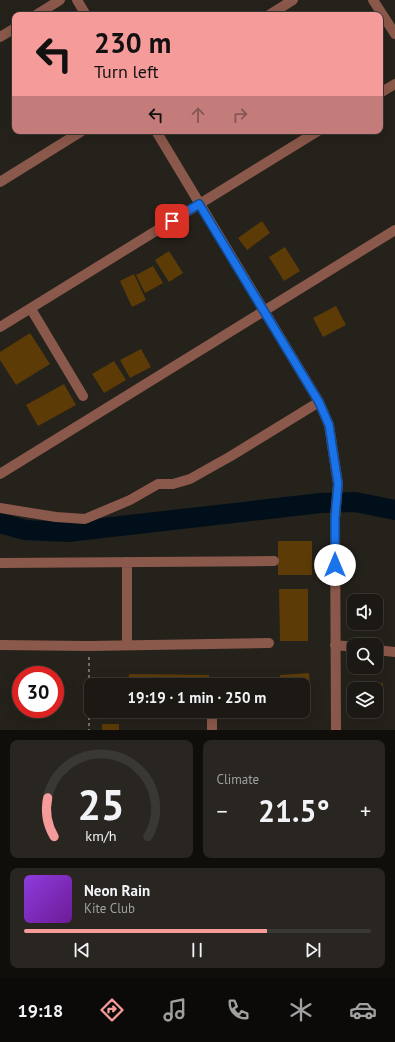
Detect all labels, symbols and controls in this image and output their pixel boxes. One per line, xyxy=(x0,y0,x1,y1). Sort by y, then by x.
text: 230 m xyxy=(94,24,171,61)
icon: left xyxy=(28,28,80,80)
text: Turn left xyxy=(94,60,159,83)
icon: left xyxy=(145,104,167,126)
icon: ahead xyxy=(187,104,209,126)
icon: right xyxy=(229,104,251,126)
pin xyxy=(155,204,189,238)
icon: arrive xyxy=(161,210,183,232)
position arrow xyxy=(314,544,356,586)
map controls xyxy=(347,594,383,718)
button: sound xyxy=(347,594,383,630)
button: search xyxy=(347,638,383,674)
speed limit sign: 30 xyxy=(12,666,64,718)
button: layers xyxy=(347,682,383,718)
text: 19:19 · 1 min · 250 m xyxy=(128,688,266,707)
text: Climate xyxy=(217,771,259,788)
text: 25 xyxy=(78,778,125,831)
text: 21.5° xyxy=(258,791,330,830)
text: − xyxy=(217,797,228,825)
text: + xyxy=(360,797,371,825)
text: km/h xyxy=(86,826,117,845)
text: Neon Rain xyxy=(84,881,150,900)
text: Kite Club xyxy=(84,900,135,917)
icon: previous xyxy=(71,939,93,961)
icon: pause xyxy=(186,939,208,961)
icon: next xyxy=(302,939,324,961)
icon: directions xyxy=(98,996,126,1024)
icon: music xyxy=(161,996,189,1024)
icon: phone xyxy=(224,996,252,1024)
icon: climate xyxy=(287,996,315,1024)
icon: car xyxy=(349,996,377,1024)
text: 19:18 xyxy=(17,999,63,1022)

